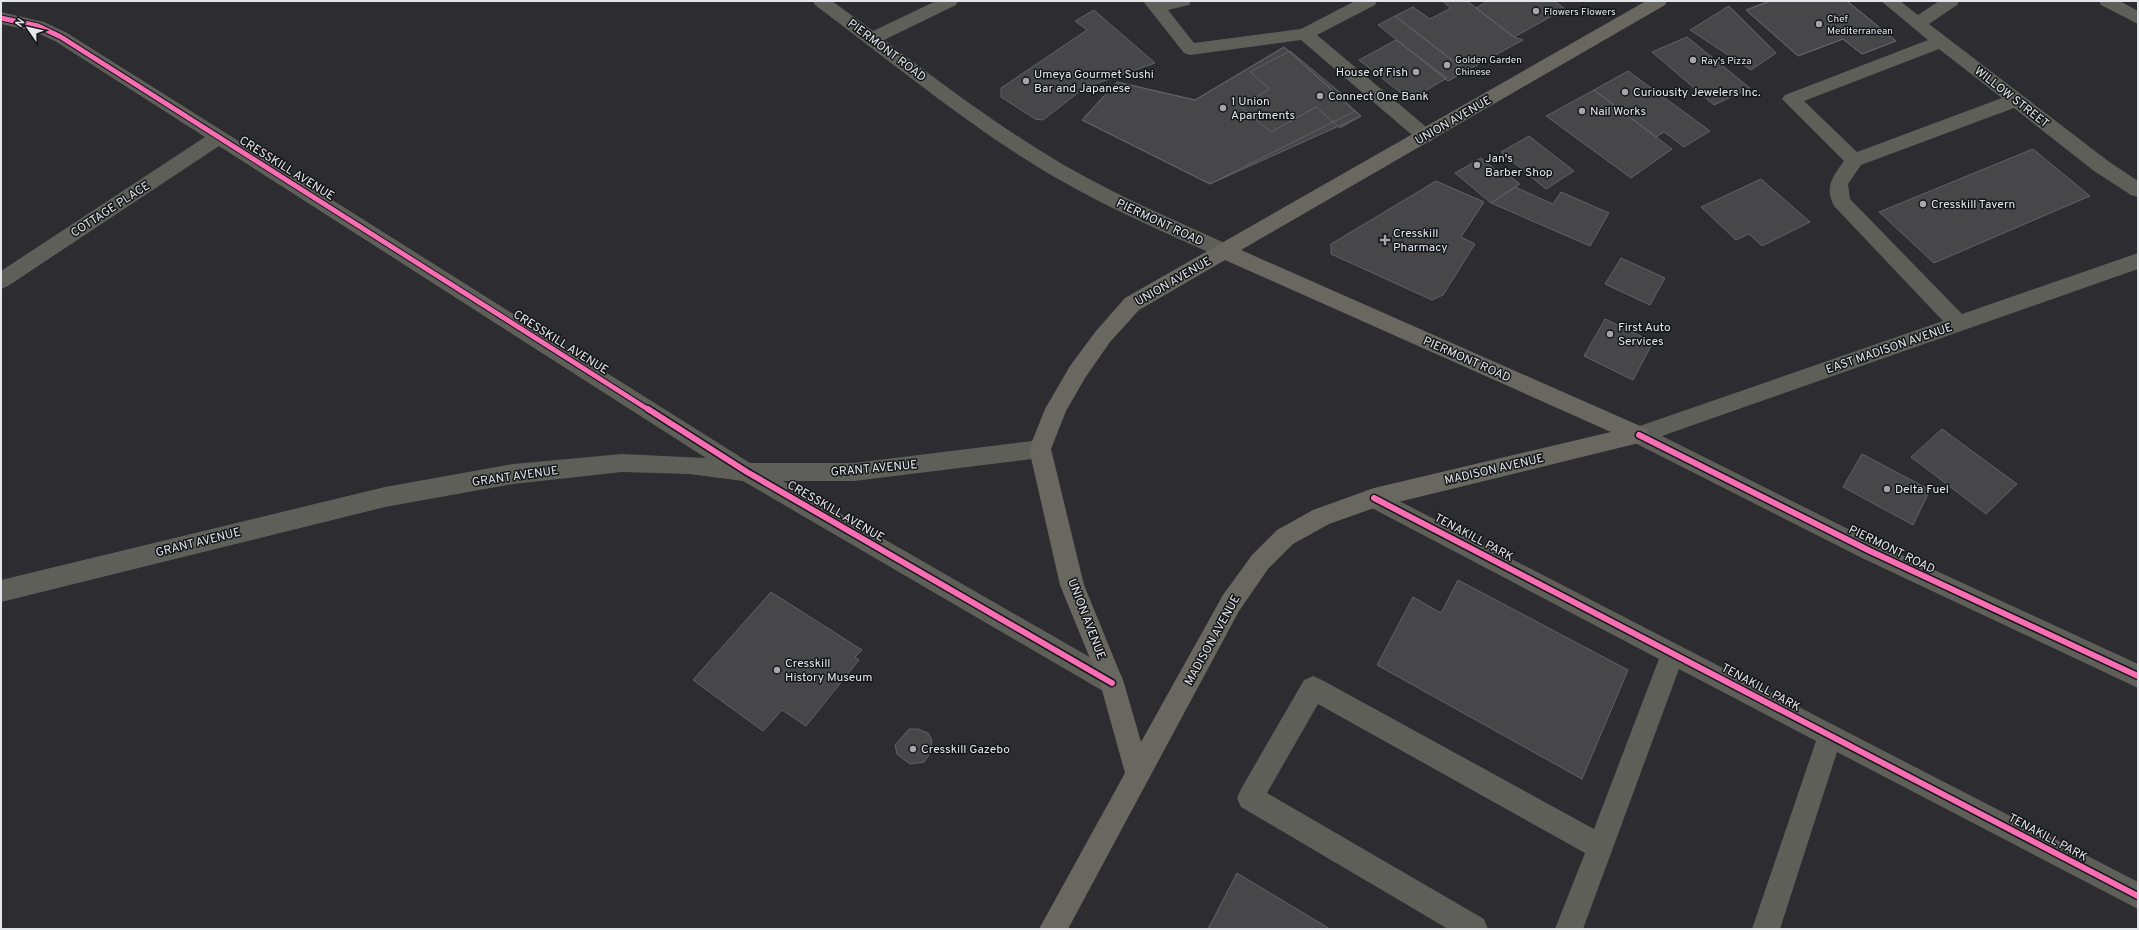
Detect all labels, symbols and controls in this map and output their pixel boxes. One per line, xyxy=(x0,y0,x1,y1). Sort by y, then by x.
marker: Flowers Flowers xyxy=(1531,6,1541,16)
place label: Flowers Flowers xyxy=(1544,6,1616,19)
north arrow xyxy=(8,8,48,48)
place label: Chef Mediterranean xyxy=(1827,13,1893,38)
text: N xyxy=(13,16,29,30)
street label: PIERMONT ROAD xyxy=(844,16,929,86)
marker: Chef Mediterranean xyxy=(1814,19,1824,29)
place label: Golden Garden Chinese xyxy=(1455,54,1522,79)
marker: Ray's Pizza xyxy=(1688,55,1698,65)
place label: Ray's Pizza xyxy=(1701,55,1751,68)
marker: Golden Garden Chinese xyxy=(1442,60,1452,70)
street label: WILLOW STREET xyxy=(1971,63,2052,132)
place label: House of Fish xyxy=(1336,65,1408,81)
place label: Umeya Gourmet Sushi Bar and Japanese xyxy=(1034,67,1154,97)
marker: House of Fish xyxy=(1411,67,1421,77)
marker: Umeya Gourmet Sushi Bar and Japanese xyxy=(1021,76,1031,86)
place label: Curiousity Jewelers Inc. xyxy=(1633,85,1761,101)
marker: Curiousity Jewelers Inc. xyxy=(1620,87,1630,97)
place label: Connect One Bank xyxy=(1328,89,1429,105)
marker: Connect One Bank xyxy=(1315,91,1325,101)
street label: UNION AVENUE xyxy=(1413,93,1494,149)
place label: 1 Union Apartments xyxy=(1231,94,1295,124)
marker: 1 Union Apartments xyxy=(1218,103,1228,113)
place label: Nail Works xyxy=(1590,104,1646,120)
marker: Nail Works xyxy=(1577,106,1587,116)
street label: CRESSKILL AVENUE xyxy=(236,133,337,205)
place label: Jan's Barber Shop xyxy=(1485,151,1553,181)
marker: Jan's Barber Shop xyxy=(1472,160,1482,170)
street label: COTTAGE PLACE xyxy=(68,178,153,241)
street label: PIERMONT ROAD xyxy=(1113,196,1206,250)
place label: Cresskill Tavern xyxy=(1931,197,2015,213)
marker: Cresskill Tavern xyxy=(1918,199,1928,209)
place label: Cresskill Pharmacy xyxy=(1393,226,1448,256)
marker: Cresskill Pharmacy xyxy=(1380,235,1390,245)
street label: UNION AVENUE xyxy=(1133,254,1214,310)
street label: CRESSKILL AVENUE xyxy=(510,307,611,379)
place label: First Auto Services xyxy=(1618,320,1671,350)
street label: EAST MADISON AVENUE xyxy=(1824,320,1955,378)
marker: First Auto Services xyxy=(1605,329,1615,339)
street label: PIERMONT ROAD xyxy=(1420,333,1513,386)
street label: MADISON AVENUE xyxy=(1443,451,1545,489)
street label: GRANT AVENUE xyxy=(830,457,918,481)
street label: GRANT AVENUE xyxy=(471,463,559,491)
street label: CRESSKILL AVENUE xyxy=(784,478,887,546)
place label: Delta Fuel xyxy=(1895,482,1949,498)
marker: Delta Fuel xyxy=(1882,484,1892,494)
street label: TENAKILL PARK xyxy=(1431,510,1516,566)
street label: PIERMONT ROAD xyxy=(1846,522,1937,578)
street label: GRANT AVENUE xyxy=(154,525,242,561)
street label: UNION AVENUE xyxy=(1063,577,1109,662)
street label: MADISON AVENUE xyxy=(1181,592,1244,689)
place label: Cresskill History Museum xyxy=(785,656,872,686)
street label: TENAKILL PARK xyxy=(1718,660,1803,716)
marker: Cresskill History Museum xyxy=(772,665,782,675)
place label: Cresskill Gazebo xyxy=(921,742,1010,758)
marker: Cresskill Gazebo xyxy=(908,744,918,754)
street label: TENAKILL PARK xyxy=(2005,810,2090,866)

